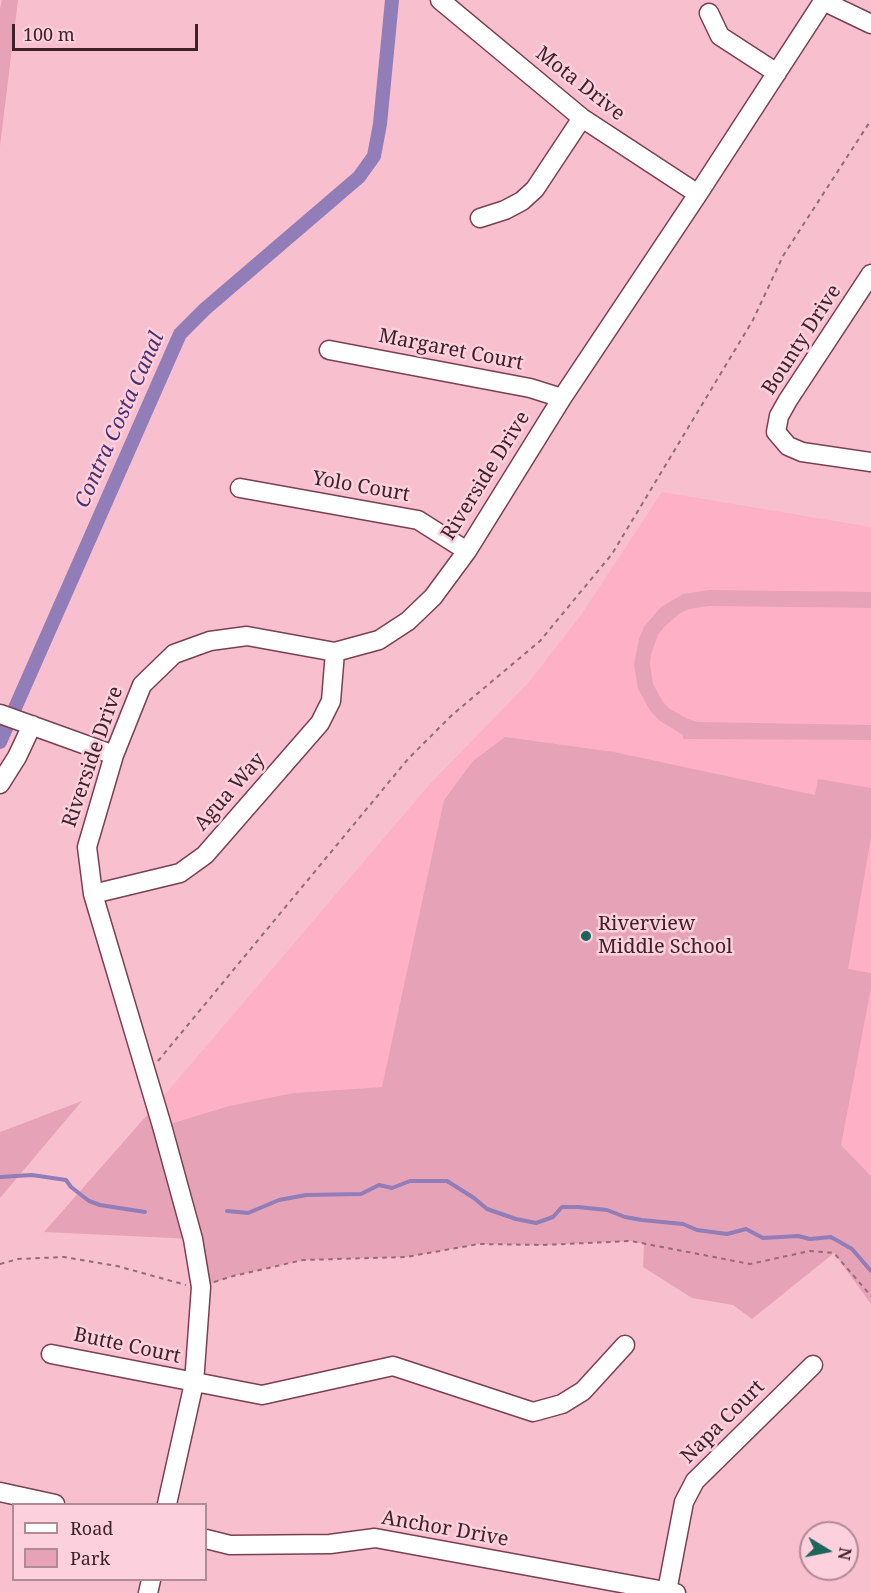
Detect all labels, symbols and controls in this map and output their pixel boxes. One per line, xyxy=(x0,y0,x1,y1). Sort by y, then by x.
scale bar xyxy=(15,12,201,50)
text: 100 m xyxy=(23,22,75,46)
street label: Mota Drive xyxy=(531,42,629,126)
street label: Bounty Drive xyxy=(758,280,846,400)
street label: Margaret Court xyxy=(377,324,525,376)
water label: Contra Costa Canal xyxy=(70,328,170,512)
street label: Riverside Drive xyxy=(437,407,535,545)
street label: Yolo Court xyxy=(310,467,412,507)
street label: Riverside Drive xyxy=(58,683,128,831)
street label: Agua Way xyxy=(190,748,270,836)
place label: Riverview Middle School xyxy=(598,912,733,959)
marker: Riverview Middle School xyxy=(579,929,593,943)
street label: Butte Court xyxy=(71,1323,183,1369)
street label: Napa Court xyxy=(676,1375,770,1469)
legend xyxy=(12,1503,207,1581)
street label: Anchor Drive xyxy=(380,1506,510,1552)
text: Road xyxy=(70,1516,113,1540)
north arrow xyxy=(799,1521,859,1581)
text: Park xyxy=(70,1546,110,1570)
text: N xyxy=(833,1546,857,1562)

